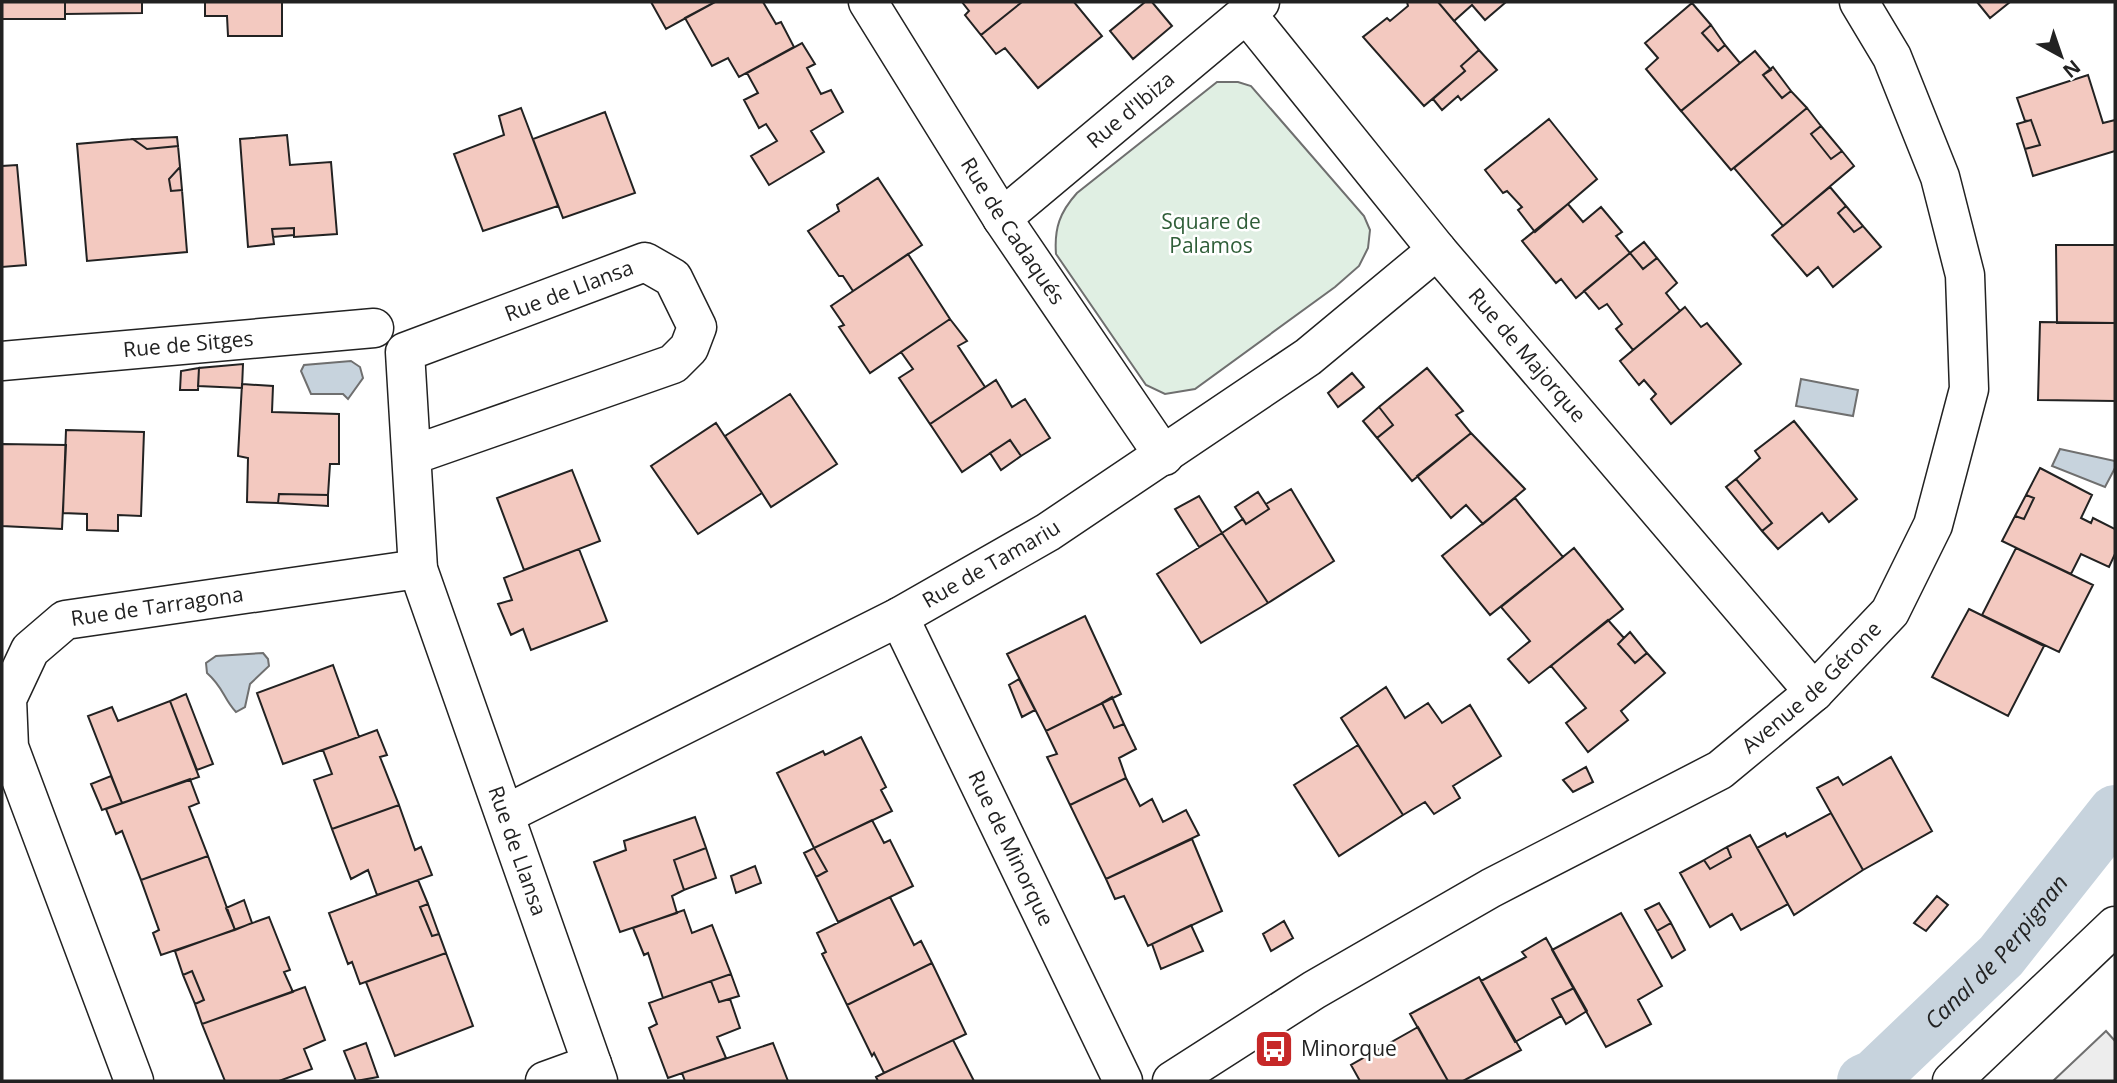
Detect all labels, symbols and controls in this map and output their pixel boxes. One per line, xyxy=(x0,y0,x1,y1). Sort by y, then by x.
north arrow xyxy=(2026,21,2096,91)
text: N xyxy=(2058,54,2086,84)
street label: Rue d'Ibiza xyxy=(1080,65,1180,154)
street label: Rue de Cadaqués xyxy=(955,152,1072,310)
park label: Square de Palamos xyxy=(1161,207,1261,259)
street label: Rue de Llansa xyxy=(500,253,637,327)
street label: Rue de Majorque xyxy=(1463,282,1593,428)
street label: Rue de Sitges xyxy=(122,324,255,363)
street label: Rue de Tamariu xyxy=(917,513,1065,614)
street label: Rue de Tarragona xyxy=(69,579,245,632)
street label: Avenue de Gérone xyxy=(1735,615,1887,759)
street label: Rue de Minorque xyxy=(962,766,1061,930)
street label: Rue de Llansa xyxy=(482,782,554,919)
water label: Canal de Perpignan xyxy=(1917,867,2075,1036)
bus stop icon: Minorque xyxy=(1253,1028,1295,1070)
place label: Minorque xyxy=(1301,1034,1397,1062)

